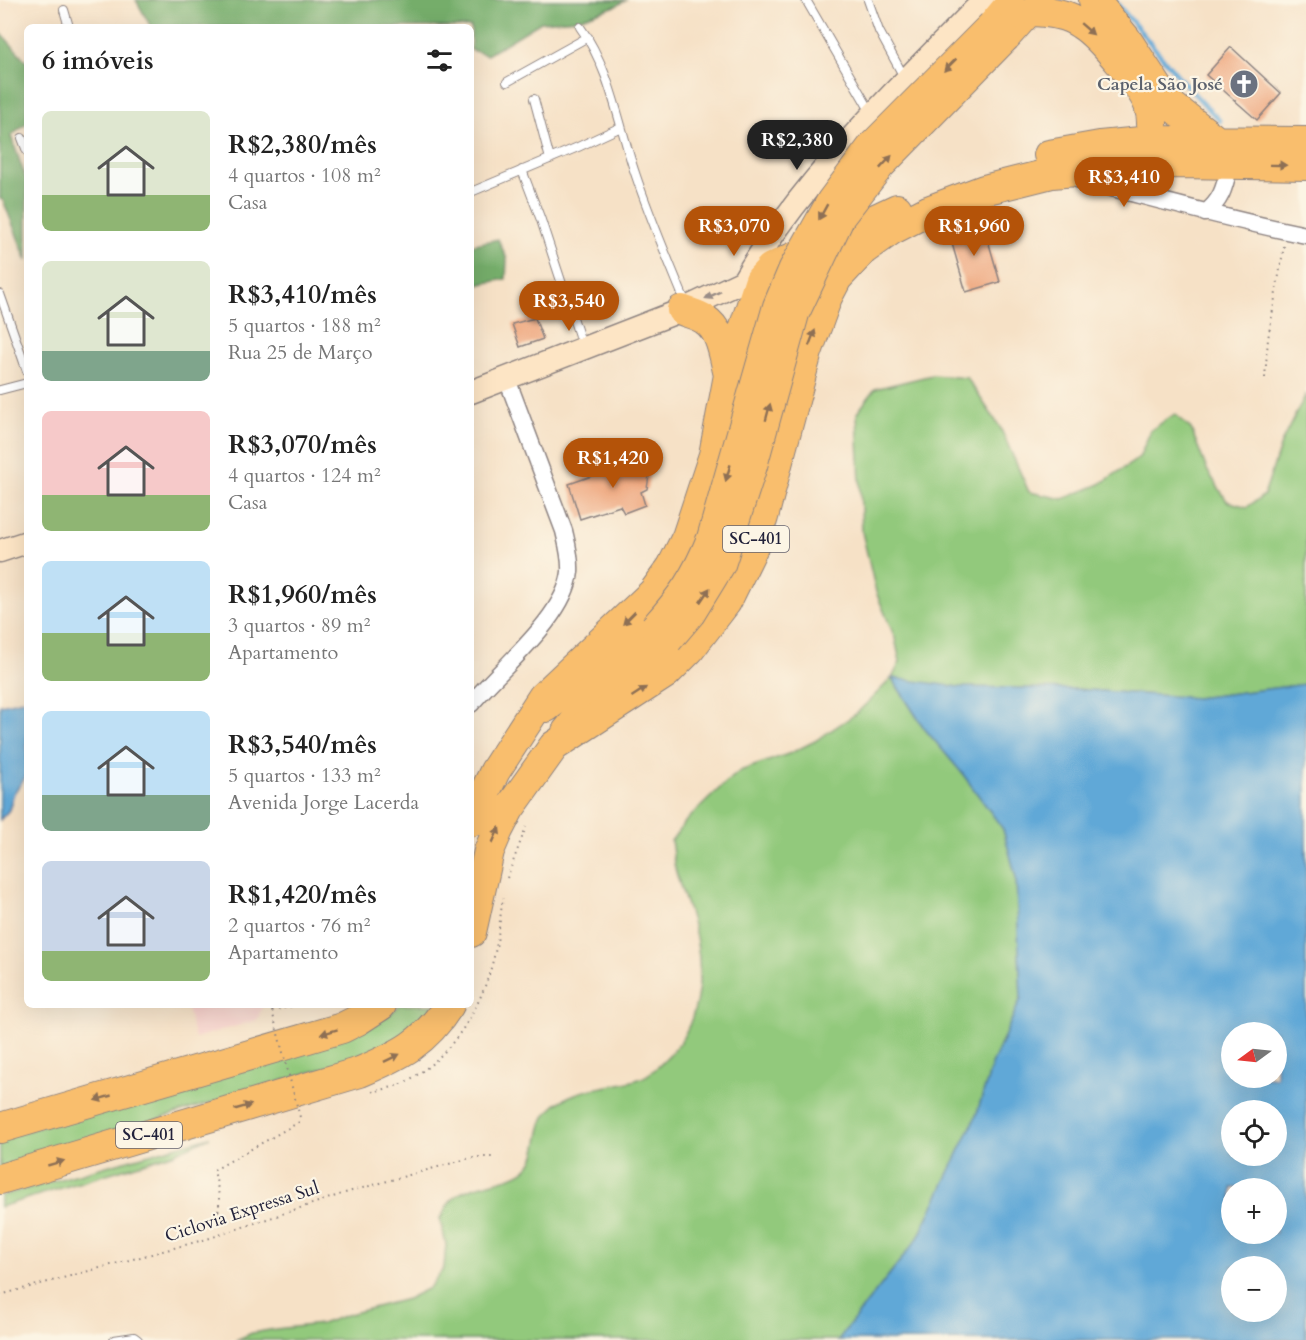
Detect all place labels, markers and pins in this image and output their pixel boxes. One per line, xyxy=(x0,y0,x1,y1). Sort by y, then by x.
church icon: Capela São José xyxy=(1228,68,1260,100)
place label: Capela São José xyxy=(1097,72,1223,97)
pin: R$2,380 xyxy=(742,120,852,171)
pin: R$3,410 xyxy=(1069,157,1179,208)
pin: R$3,070 xyxy=(679,206,789,257)
pin: R$1,960 xyxy=(919,206,1029,257)
pin: R$3,540 xyxy=(514,281,624,332)
pin: R$1,420 xyxy=(558,438,668,489)

